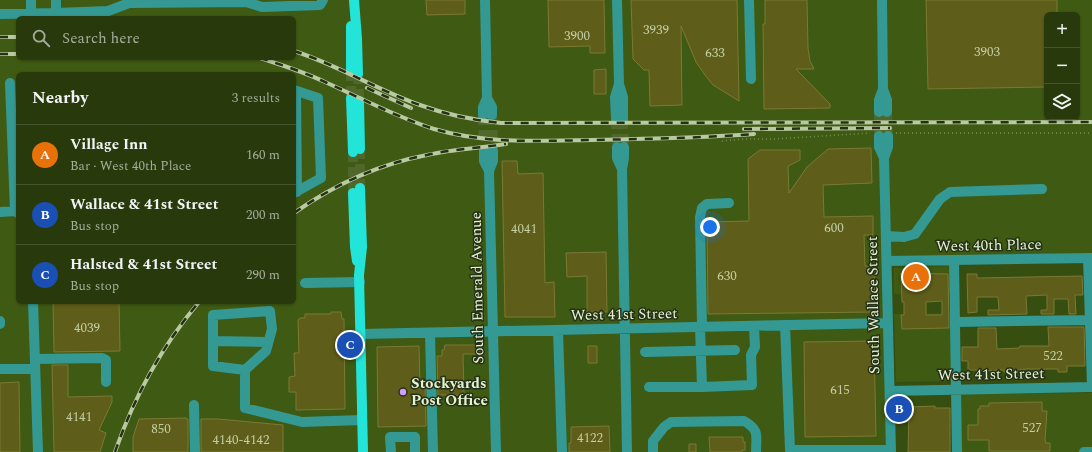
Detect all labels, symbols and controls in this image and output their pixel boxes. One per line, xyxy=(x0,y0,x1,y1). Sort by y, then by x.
map controls xyxy=(1044,12,1080,120)
button: + xyxy=(1044,12,1080,48)
search box xyxy=(16,16,296,60)
house number: 3939 xyxy=(643,20,670,40)
house number: 3900 xyxy=(564,26,591,46)
icon: search xyxy=(30,27,52,49)
text: Search here xyxy=(62,27,140,50)
house number: 3903 xyxy=(974,42,1001,62)
house number: 633 xyxy=(705,43,725,63)
button: − xyxy=(1044,48,1080,84)
button: layers xyxy=(1044,84,1080,120)
text: Nearby xyxy=(32,85,88,111)
text: 3 results xyxy=(232,88,280,108)
text: Village Inn xyxy=(70,133,148,156)
text: A xyxy=(40,145,50,165)
text: 160 m xyxy=(246,145,280,165)
text: Bar · West 40th Place xyxy=(70,156,191,176)
text: Wallace & 41st Street xyxy=(70,193,219,216)
text: B xyxy=(40,205,50,225)
text: 200 m xyxy=(246,205,280,225)
street label: South Emerald Avenue xyxy=(465,212,490,364)
text: Bus stop xyxy=(70,216,119,236)
your location xyxy=(700,217,720,237)
house number: 600 xyxy=(824,218,844,238)
house number: 4041 xyxy=(511,219,537,239)
street label: West 40th Place xyxy=(936,233,1042,258)
street label: South Wallace Street xyxy=(861,236,886,374)
text: Halsted & 41st Street xyxy=(70,253,217,276)
pin: A xyxy=(903,262,929,292)
text: C xyxy=(40,265,50,285)
text: 290 m xyxy=(246,265,280,285)
house number: 630 xyxy=(717,266,737,286)
text: Bus stop xyxy=(70,276,119,296)
street label: West 41st Street xyxy=(570,302,678,327)
house number: 4039 xyxy=(74,318,101,338)
pin: C xyxy=(337,330,363,360)
house number: 522 xyxy=(1043,346,1063,366)
street label: West 41st Street xyxy=(937,362,1045,387)
place label: Stockyards Post Office xyxy=(411,372,488,412)
house number: 615 xyxy=(830,380,850,400)
marker: Stockyards Post Office xyxy=(398,387,408,397)
pin: B xyxy=(886,394,912,424)
house number: 4141 xyxy=(66,407,92,427)
house number: 527 xyxy=(1022,418,1042,438)
house number: 850 xyxy=(151,419,171,439)
house number: 4122 xyxy=(577,428,603,448)
house number: 4140-4142 xyxy=(213,430,269,450)

